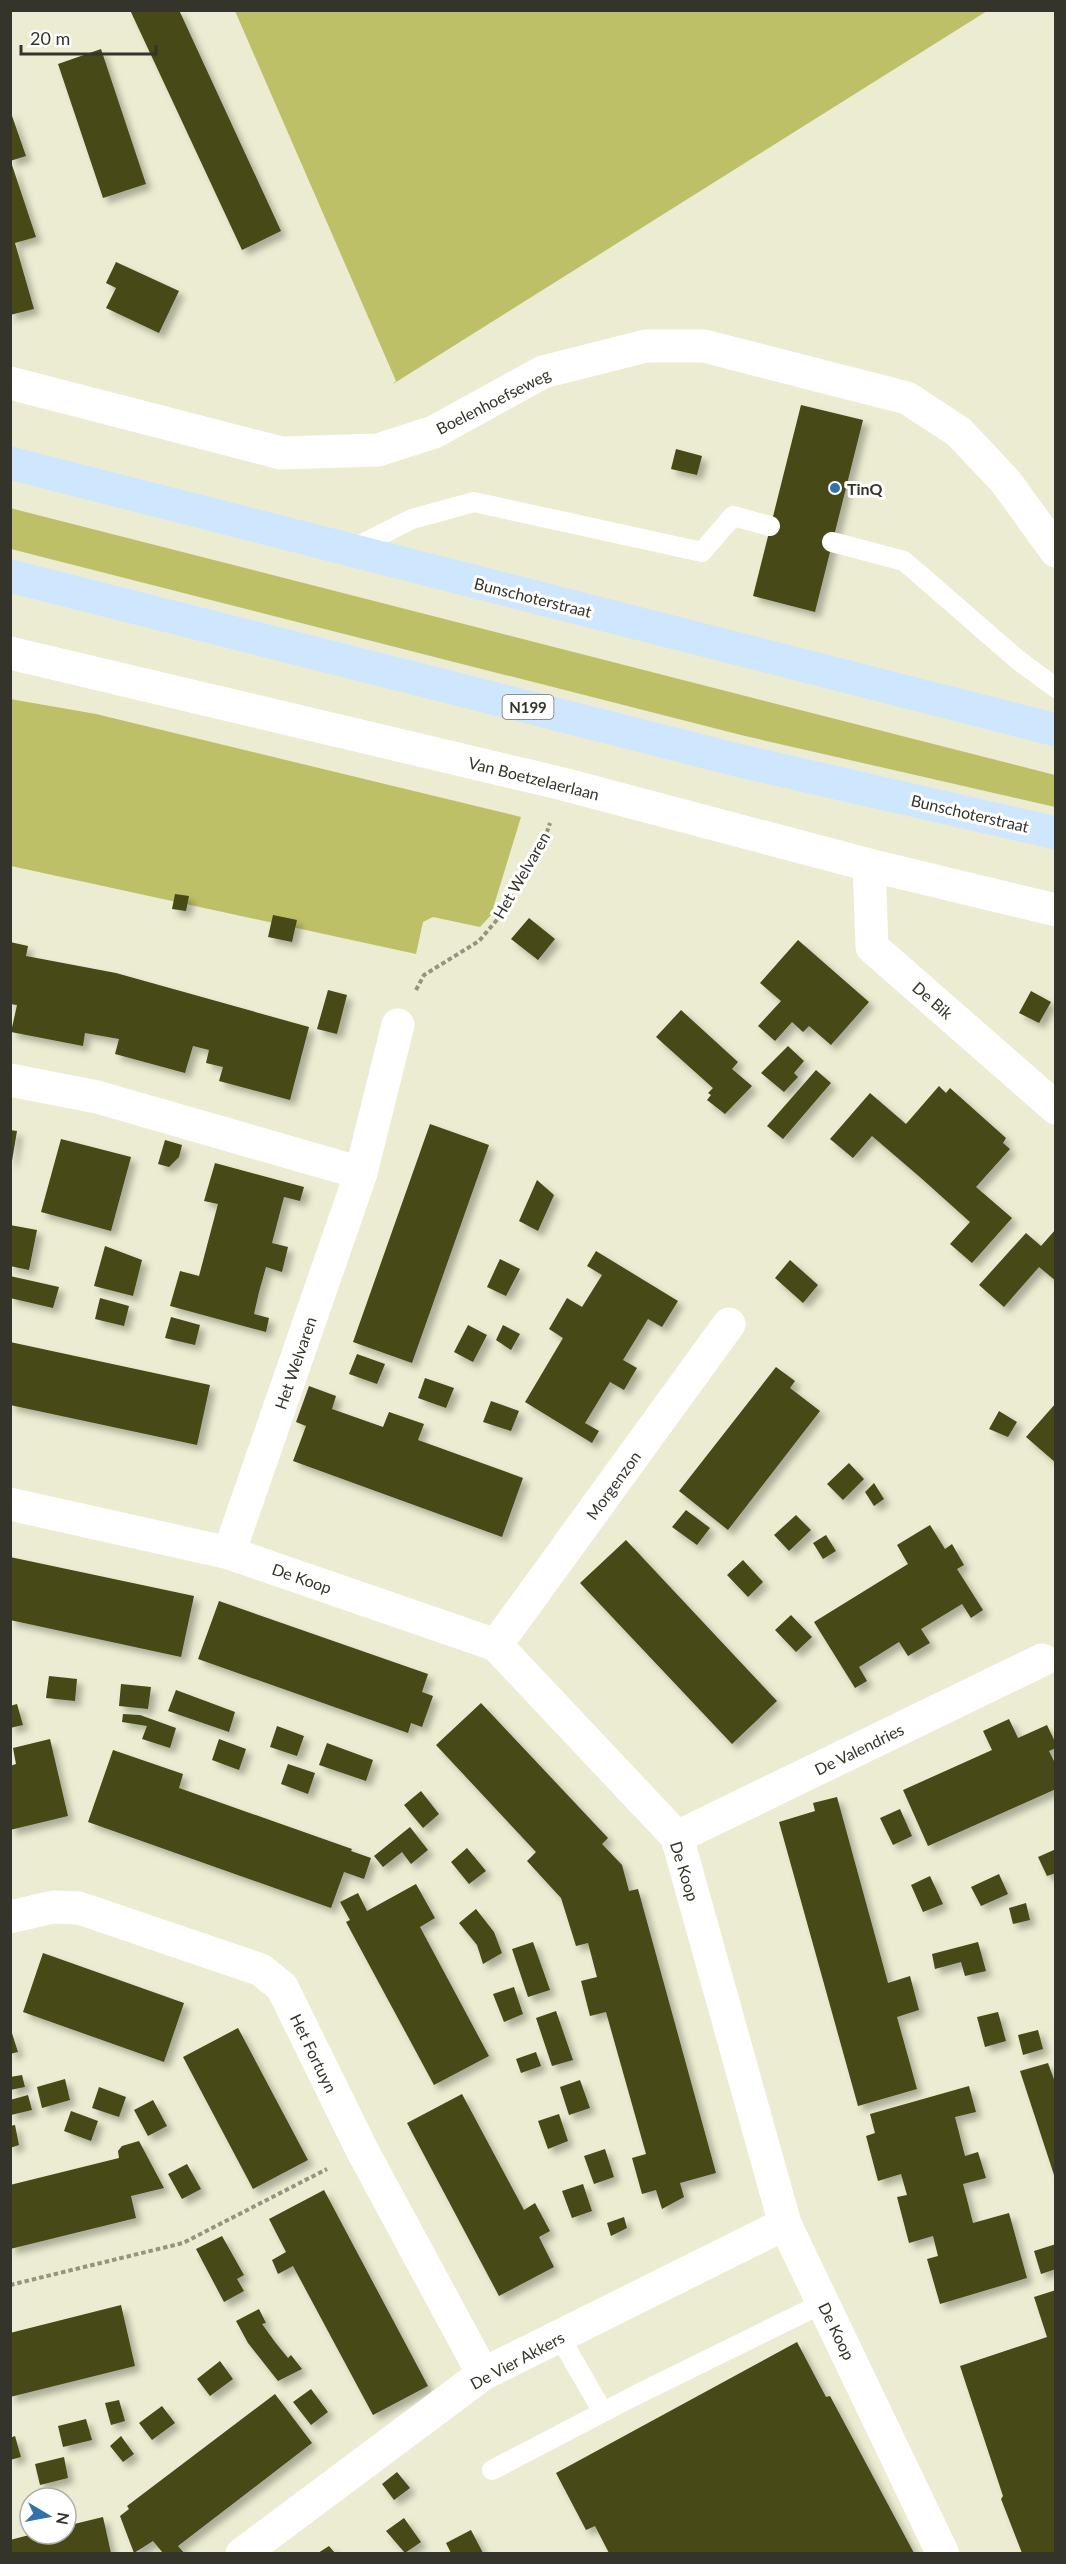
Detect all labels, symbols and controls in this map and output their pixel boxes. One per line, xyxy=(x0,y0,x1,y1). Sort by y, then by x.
scale bar xyxy=(21,18,156,56)
text: 20 m xyxy=(30,27,70,49)
street label: Boelenhoefseweg xyxy=(433,364,553,438)
place label: TinQ xyxy=(847,479,882,498)
marker: TinQ xyxy=(828,481,842,495)
street label: Bunschoterstraat xyxy=(472,573,594,621)
road number: N199 xyxy=(502,695,554,719)
street label: Van Boetzelaerlaan xyxy=(467,753,601,803)
street label: Bunschoterstraat xyxy=(909,790,1031,836)
street label: Het Welvaren xyxy=(489,828,553,922)
street label: De Bik xyxy=(909,977,958,1023)
street label: Het Welvaren xyxy=(270,1314,320,1412)
street label: Morgenzon xyxy=(582,1447,644,1523)
street label: De Koop xyxy=(270,1559,334,1597)
street label: De Valendries xyxy=(811,1719,907,1779)
street label: De Koop xyxy=(667,1839,703,1903)
street label: Het Fortuyn xyxy=(287,2011,341,2095)
street label: De Koop xyxy=(815,2299,859,2363)
street label: De Vier Akkers xyxy=(467,2327,567,2393)
north arrow xyxy=(18,2486,78,2546)
text: N xyxy=(53,2511,74,2526)

